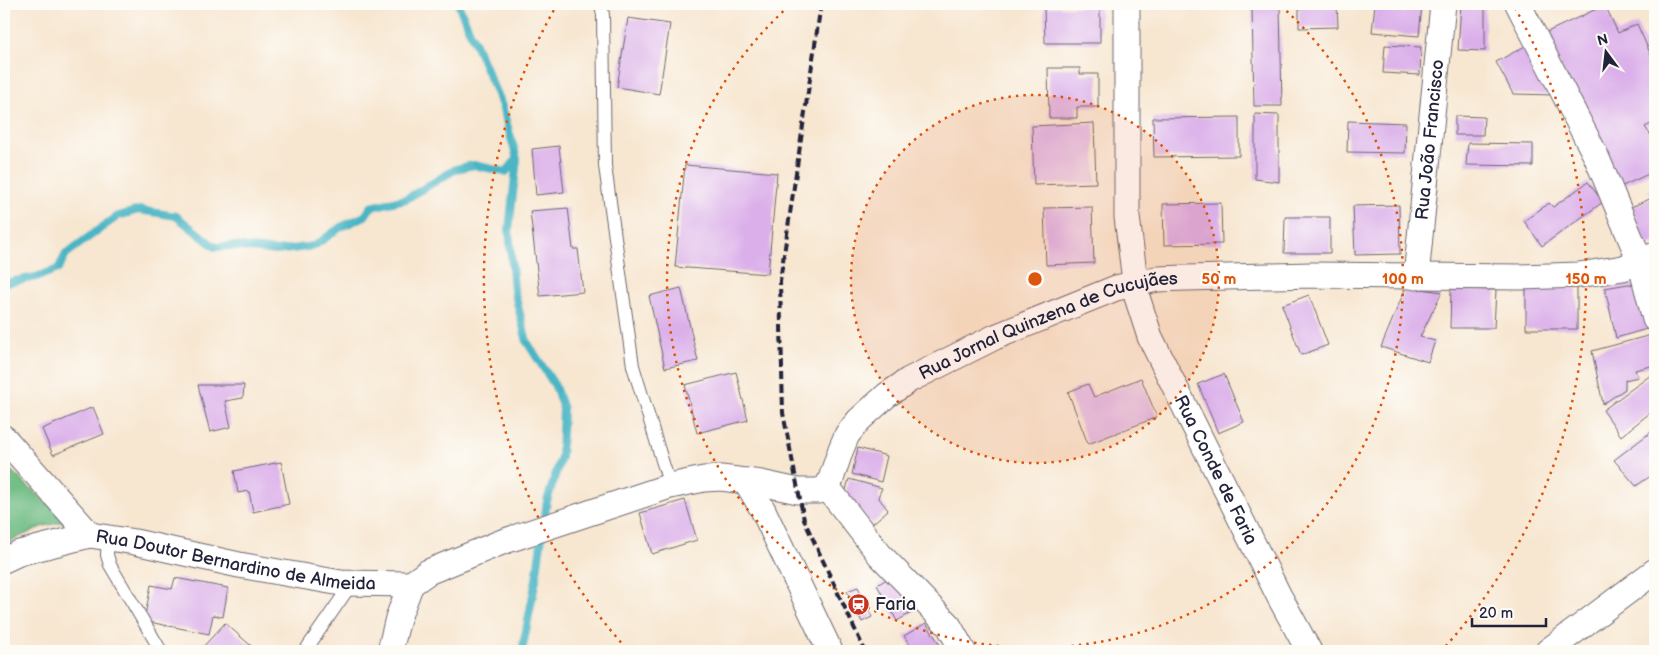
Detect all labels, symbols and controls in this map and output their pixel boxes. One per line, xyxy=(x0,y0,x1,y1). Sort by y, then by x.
north arrow xyxy=(1582,28,1632,78)
text: N xyxy=(1595,30,1610,49)
street label: Rua João Francisco xyxy=(1412,58,1448,221)
street label: Rua Jornal Quinzena de Cucujães xyxy=(915,268,1178,384)
centre of rings xyxy=(1026,270,1044,288)
text: 50 m xyxy=(1202,270,1237,289)
text: 100 m xyxy=(1382,270,1424,289)
text: 150 m xyxy=(1565,270,1607,289)
street label: Rua Conde de Faria xyxy=(1170,392,1262,548)
street label: Rua Doutor Bernardino de Almeida xyxy=(94,526,376,594)
station icon: Faria xyxy=(847,592,871,616)
place label: Faria xyxy=(875,594,916,615)
scale bar xyxy=(1472,595,1545,627)
text: 20 m xyxy=(1479,604,1513,623)

